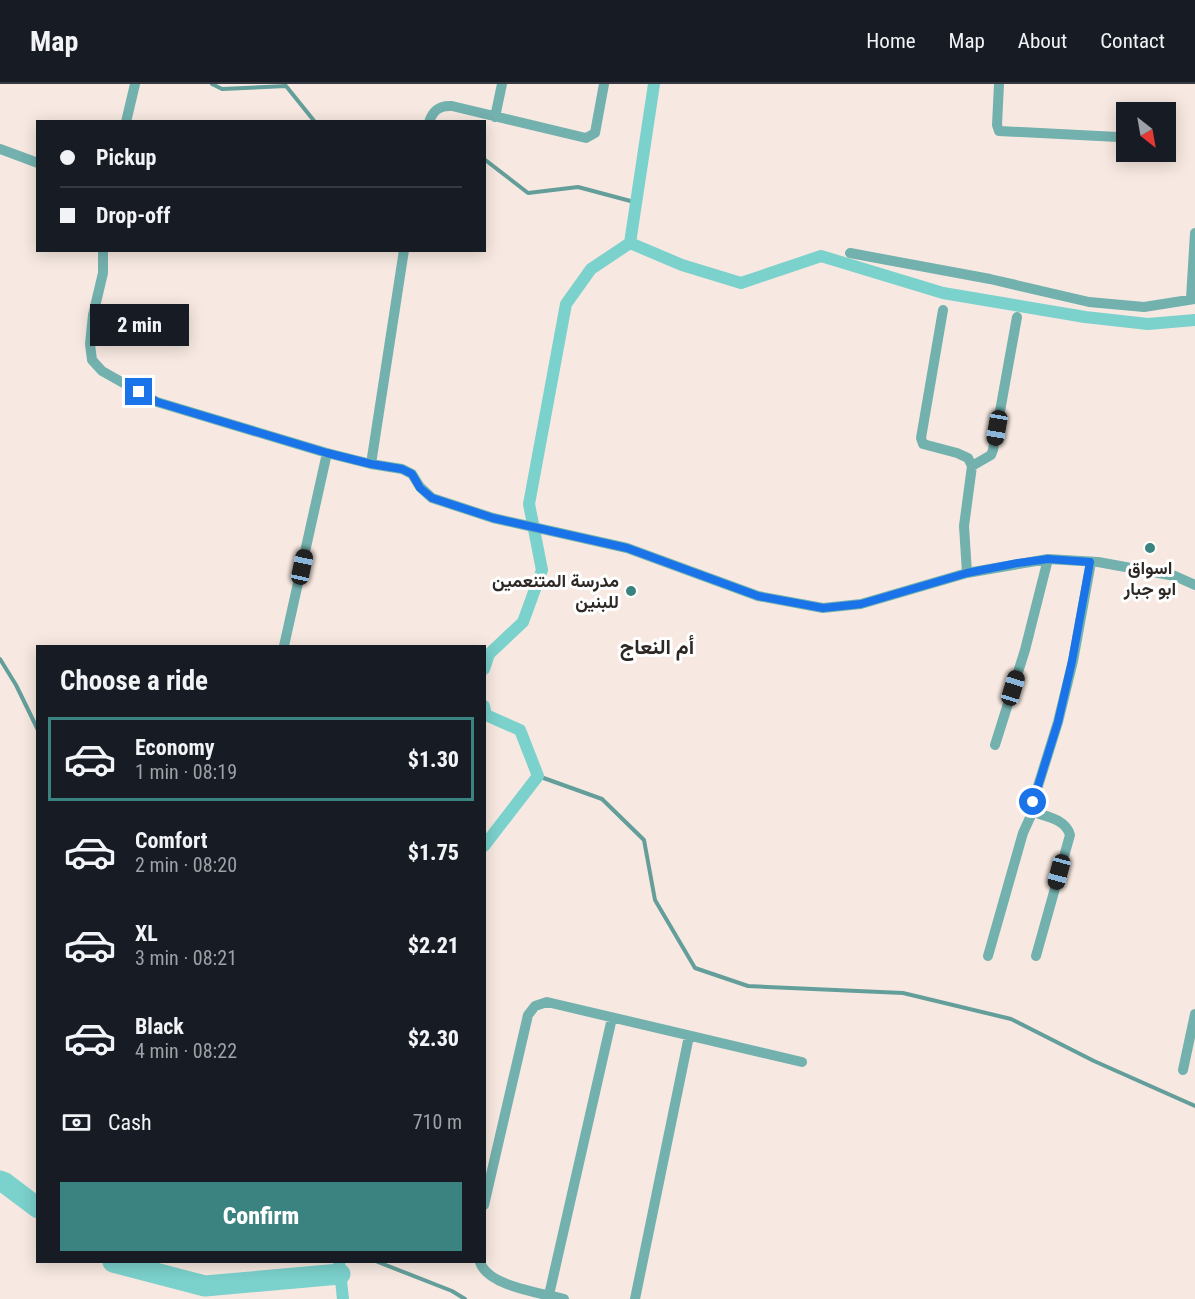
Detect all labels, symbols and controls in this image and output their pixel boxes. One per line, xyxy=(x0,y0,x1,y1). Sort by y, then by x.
text: Map xyxy=(30,25,78,58)
text: Home xyxy=(866,29,916,53)
text: Map xyxy=(949,29,985,53)
text: About xyxy=(1018,29,1067,53)
text: Contact xyxy=(1100,29,1165,53)
north arrow xyxy=(1116,102,1176,162)
map controls xyxy=(1116,102,1176,162)
text: Pickup xyxy=(96,145,156,170)
text: Drop-off xyxy=(96,203,170,228)
callout: 2 min xyxy=(90,305,188,347)
text: 2 min xyxy=(117,313,162,337)
route end xyxy=(125,378,152,405)
car xyxy=(985,409,1009,447)
marker: اسواق ابو جبار xyxy=(1143,541,1157,555)
car xyxy=(289,548,315,586)
place label: اسواق ابو جبار xyxy=(1123,557,1176,600)
place label: مدرسة المتنعمين للبنين xyxy=(492,570,619,613)
marker: مدرسة المتنعمين للبنين xyxy=(624,584,638,598)
district label: أم النعاج xyxy=(620,634,694,661)
text: Choose a ride xyxy=(60,665,208,697)
car xyxy=(999,668,1027,708)
icon: car xyxy=(63,732,117,786)
text: Economy xyxy=(135,735,215,760)
text: $1.30 xyxy=(408,747,459,772)
text: 1 min · 08:19 xyxy=(135,760,237,784)
route start xyxy=(1019,788,1046,815)
icon: car xyxy=(63,825,117,879)
text: Comfort xyxy=(135,828,208,853)
text: $1.75 xyxy=(408,840,459,865)
car xyxy=(1046,852,1072,892)
text: 2 min · 08:20 xyxy=(135,853,237,877)
icon: car xyxy=(63,918,117,972)
text: XL xyxy=(135,921,158,946)
text: $2.21 xyxy=(408,933,459,958)
text: 3 min · 08:21 xyxy=(135,946,237,970)
icon: car xyxy=(63,1011,117,1065)
text: Black xyxy=(135,1014,184,1039)
text: $2.30 xyxy=(408,1026,459,1051)
text: 4 min · 08:22 xyxy=(135,1039,237,1063)
icon: cash xyxy=(60,1106,93,1139)
text: Cash xyxy=(108,1110,152,1135)
text: 710 m xyxy=(413,1110,462,1134)
button: Confirm xyxy=(60,1182,462,1251)

